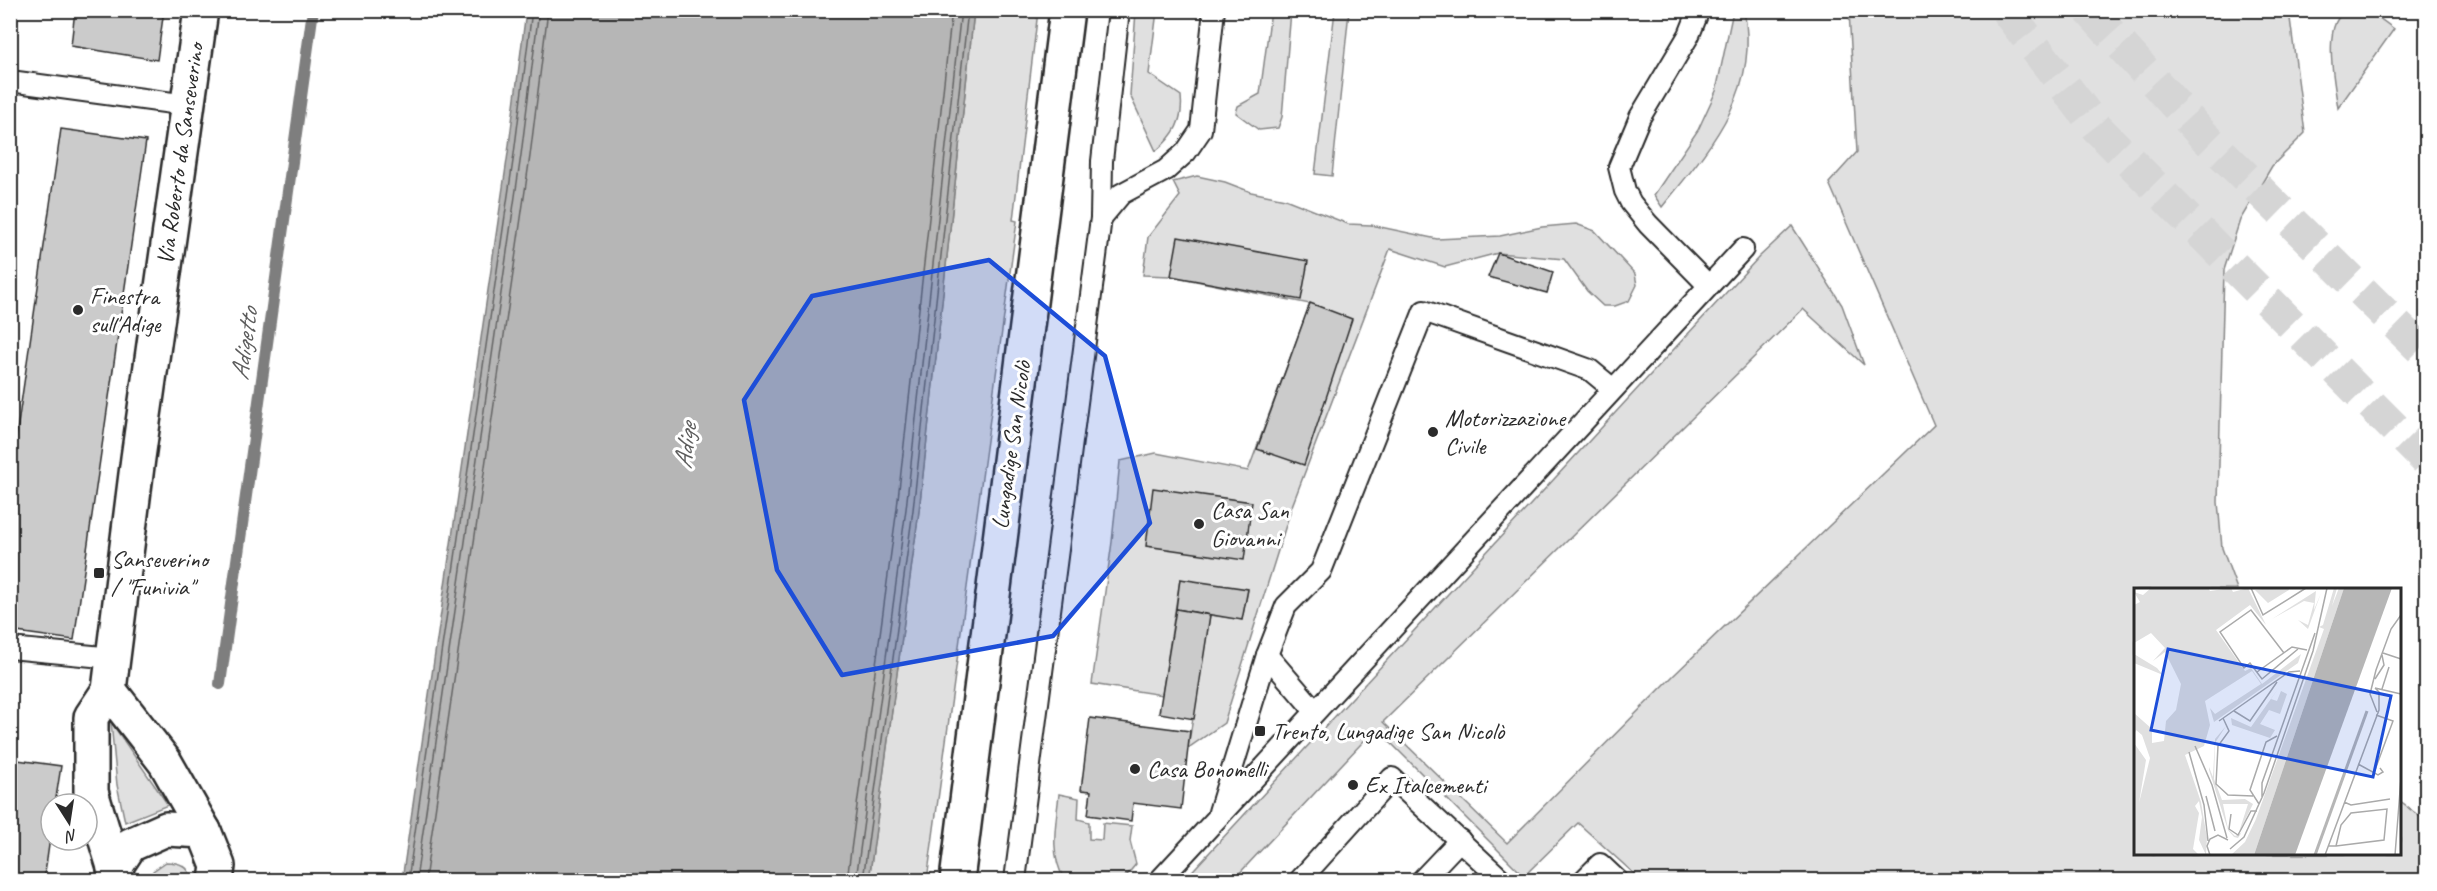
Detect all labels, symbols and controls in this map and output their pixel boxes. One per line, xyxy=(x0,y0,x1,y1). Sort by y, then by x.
street label: Via Roberto da Sanseverino xyxy=(150,39,211,267)
place label: Finestra sull'Adige xyxy=(90,281,162,339)
water label: Adigetto xyxy=(223,302,266,382)
marker: Finestra sull'Adige xyxy=(71,303,85,317)
street label: Lungadige San Nicolò xyxy=(984,358,1038,531)
place label: Motorizzazione Civile xyxy=(1445,403,1567,461)
water label: Adige xyxy=(666,418,705,471)
marker: Motorizzazione Civile xyxy=(1426,425,1440,439)
place label: Casa San Giovanni xyxy=(1211,495,1289,553)
marker: Casa San Giovanni xyxy=(1192,517,1206,531)
place label: Sanseverino / "Funivia" xyxy=(111,544,210,602)
marker: Sanseverino / "Funivia" xyxy=(92,566,106,580)
inset map xyxy=(2134,588,2401,855)
place label: Trento, Lungadige San Nicolò xyxy=(1272,716,1506,746)
marker: Trento, Lungadige San Nicolò xyxy=(1253,724,1267,738)
place label: Casa Bonomelli xyxy=(1147,754,1270,784)
marker: Casa Bonomelli xyxy=(1128,762,1142,776)
place label: Ex Italcementi xyxy=(1365,770,1489,800)
marker: Ex Italcementi xyxy=(1346,778,1360,792)
north arrow xyxy=(39,792,99,852)
text: N xyxy=(62,825,79,847)

